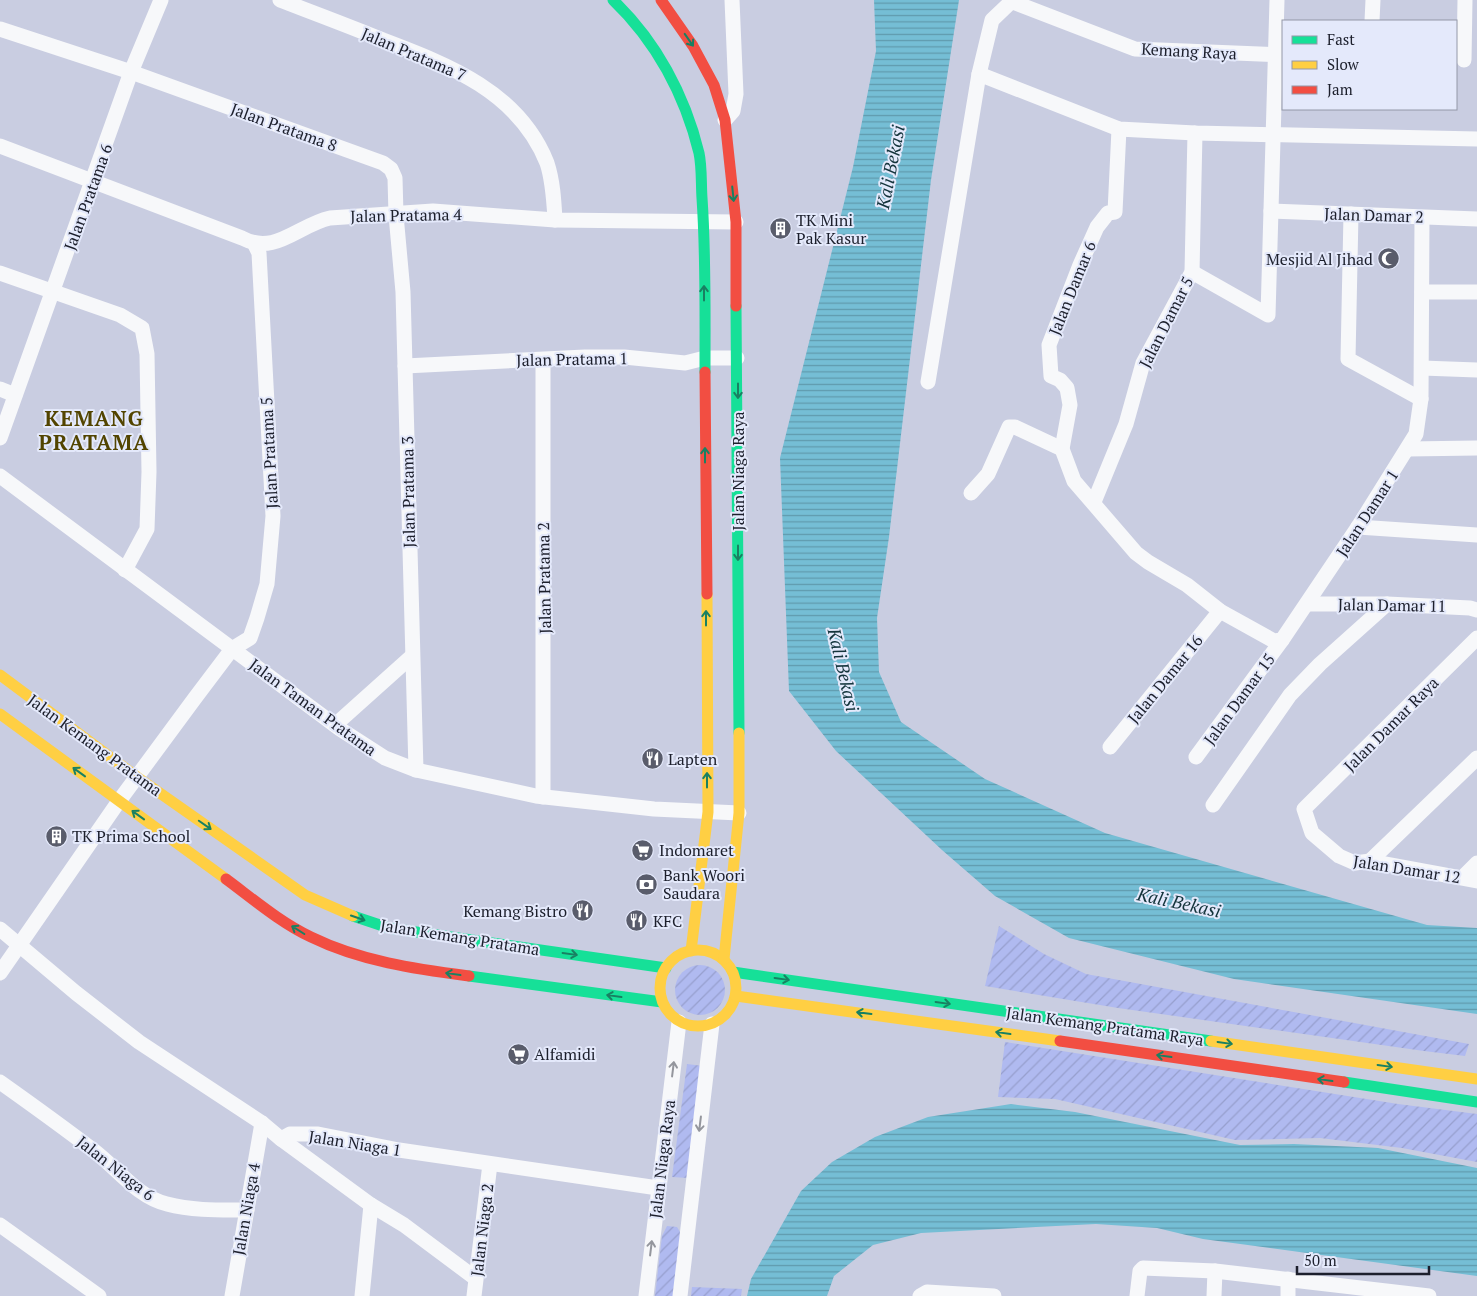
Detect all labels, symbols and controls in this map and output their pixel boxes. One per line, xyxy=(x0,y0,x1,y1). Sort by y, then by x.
legend xyxy=(1282,20,1457,110)
street label: Jalan Pratama 7 xyxy=(358,22,470,86)
text: Fast xyxy=(1327,29,1355,49)
one-way arrow xyxy=(684,33,694,47)
street label: Kemang Raya xyxy=(1141,38,1237,64)
text: Slow xyxy=(1327,54,1360,74)
text: Jam xyxy=(1327,79,1353,99)
street label: Jalan Pratama 8 xyxy=(228,98,340,156)
water label: Kali Bekasi xyxy=(870,123,910,212)
street label: Jalan Pratama 6 xyxy=(59,140,118,253)
one-way arrow xyxy=(728,185,738,201)
street label: Jalan Damar 2 xyxy=(1324,202,1424,228)
street label: Jalan Pratama 4 xyxy=(350,203,463,227)
place label: TK Mini Pak Kasur xyxy=(796,209,867,249)
building icon: TK Mini Pak Kasur xyxy=(768,217,792,241)
street label: Jalan Damar 6 xyxy=(1043,237,1101,338)
mosque icon: Mesjid Al Jihad xyxy=(1377,247,1401,271)
place label: Mesjid Al Jihad xyxy=(1266,248,1373,270)
street label: Jalan Damar 5 xyxy=(1134,273,1198,371)
one-way arrow xyxy=(699,285,709,302)
street label: Jalan Pratama 1 xyxy=(516,347,628,371)
one-way arrow xyxy=(733,383,742,399)
street label: Jalan Pratama 5 xyxy=(255,397,283,509)
district label: KEMANG PRATAMA xyxy=(39,404,149,456)
street label: Jalan Niaga Raya xyxy=(727,411,749,531)
street label: Jalan Pratama 3 xyxy=(396,436,420,548)
one-way arrow xyxy=(700,448,710,464)
street label: Jalan Damar 1 xyxy=(1331,465,1403,561)
street label: Jalan Pratama 2 xyxy=(532,522,556,634)
one-way arrow xyxy=(733,545,743,561)
street label: Jalan Damar 11 xyxy=(1338,593,1446,617)
one-way arrow xyxy=(701,610,711,626)
water label: Kali Bekasi xyxy=(823,625,865,714)
street label: Jalan Damar 16 xyxy=(1122,630,1208,728)
street label: Jalan Damar 15 xyxy=(1198,649,1280,749)
street label: Jalan Taman Pratama xyxy=(245,653,381,761)
street label: Jalan Damar Raya xyxy=(1339,672,1443,776)
street label: Jalan Kemang Pratama xyxy=(23,689,167,801)
restaurant icon: Lapten xyxy=(640,747,664,771)
place label: Lapten xyxy=(668,748,718,770)
one-way arrow xyxy=(72,767,86,777)
one-way arrow xyxy=(702,773,712,789)
one-way arrow xyxy=(131,810,145,820)
one-way arrow xyxy=(198,820,212,830)
building icon: TK Prima School xyxy=(44,824,68,848)
place label: TK Prima School xyxy=(72,825,191,847)
supermarket icon: Indomaret xyxy=(631,838,655,862)
place label: Indomaret xyxy=(659,839,734,861)
street label: Jalan Damar 12 xyxy=(1352,850,1462,888)
place label: Bank Woori Saudara xyxy=(663,864,745,904)
bank icon: Bank Woori Saudara xyxy=(635,872,659,896)
water label: Kali Bekasi xyxy=(1134,881,1223,923)
restaurant icon: Kemang Bistro xyxy=(571,899,595,923)
place label: Kemang Bistro xyxy=(463,900,567,922)
restaurant icon: KFC xyxy=(625,909,649,933)
place label: KFC xyxy=(653,910,682,932)
one-way arrow xyxy=(350,914,365,923)
street label: Jalan Kemang Pratama xyxy=(379,914,541,960)
one-way arrow xyxy=(292,924,306,934)
one-way arrow xyxy=(561,950,577,960)
one-way arrow xyxy=(445,969,461,979)
one-way arrow xyxy=(773,975,789,985)
one-way arrow xyxy=(606,991,622,1001)
one-way arrow xyxy=(934,998,950,1008)
street label: Jalan Kemang Pratama Raya xyxy=(1005,1001,1205,1051)
one-way arrow xyxy=(856,1008,872,1018)
one-way arrow xyxy=(996,1027,1012,1037)
one-way arrow xyxy=(1216,1038,1232,1048)
supermarket icon: Alfamidi xyxy=(506,1042,530,1066)
place label: Alfamidi xyxy=(534,1043,596,1065)
one-way arrow xyxy=(1156,1051,1172,1061)
one-way arrow xyxy=(668,1061,678,1077)
one-way arrow xyxy=(1377,1062,1393,1072)
one-way arrow xyxy=(1317,1075,1333,1085)
street label: Jalan Niaga Raya xyxy=(644,1098,680,1220)
one-way arrow xyxy=(695,1116,705,1132)
street label: Jalan Niaga 1 xyxy=(307,1125,403,1161)
street label: Jalan Niaga 6 xyxy=(72,1131,160,1206)
street label: Jalan Niaga 4 xyxy=(227,1161,265,1257)
street label: Jalan Niaga 2 xyxy=(465,1182,499,1278)
one-way arrow xyxy=(646,1240,656,1256)
scale bar xyxy=(1297,1244,1430,1276)
text: 50 m xyxy=(1304,1250,1337,1270)

